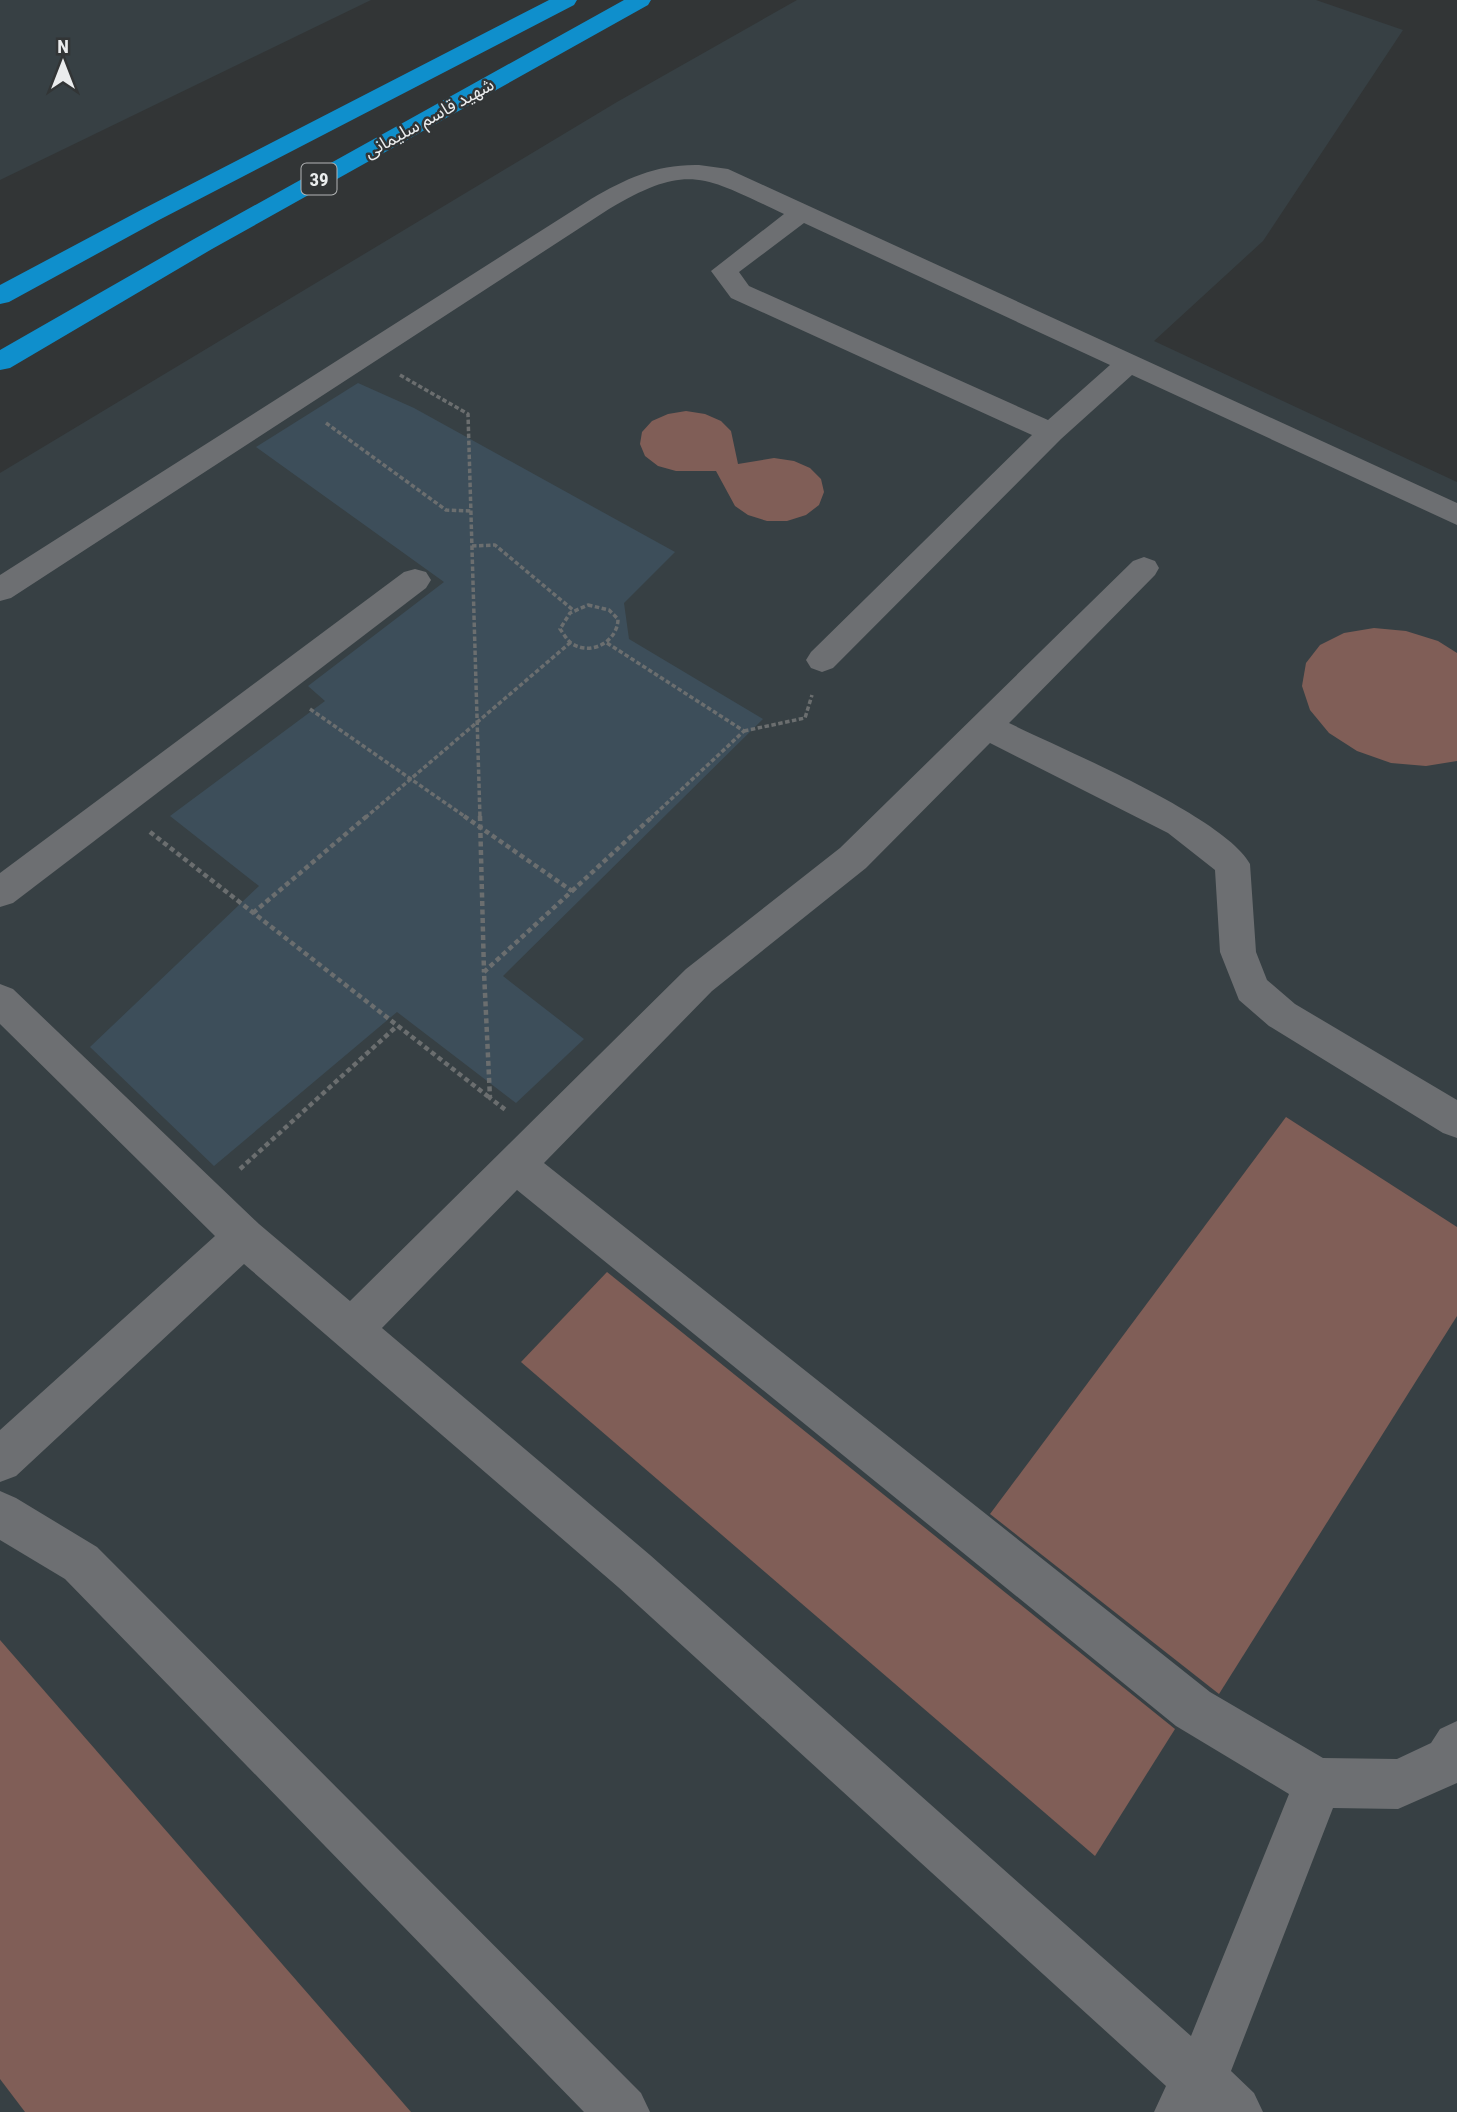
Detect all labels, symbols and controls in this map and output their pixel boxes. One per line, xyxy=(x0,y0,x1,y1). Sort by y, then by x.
north arrow xyxy=(28,28,98,98)
text: N xyxy=(57,35,69,58)
street label: شهید قاسم سلیمانی xyxy=(360,73,499,165)
road number: 39 xyxy=(302,164,336,195)

